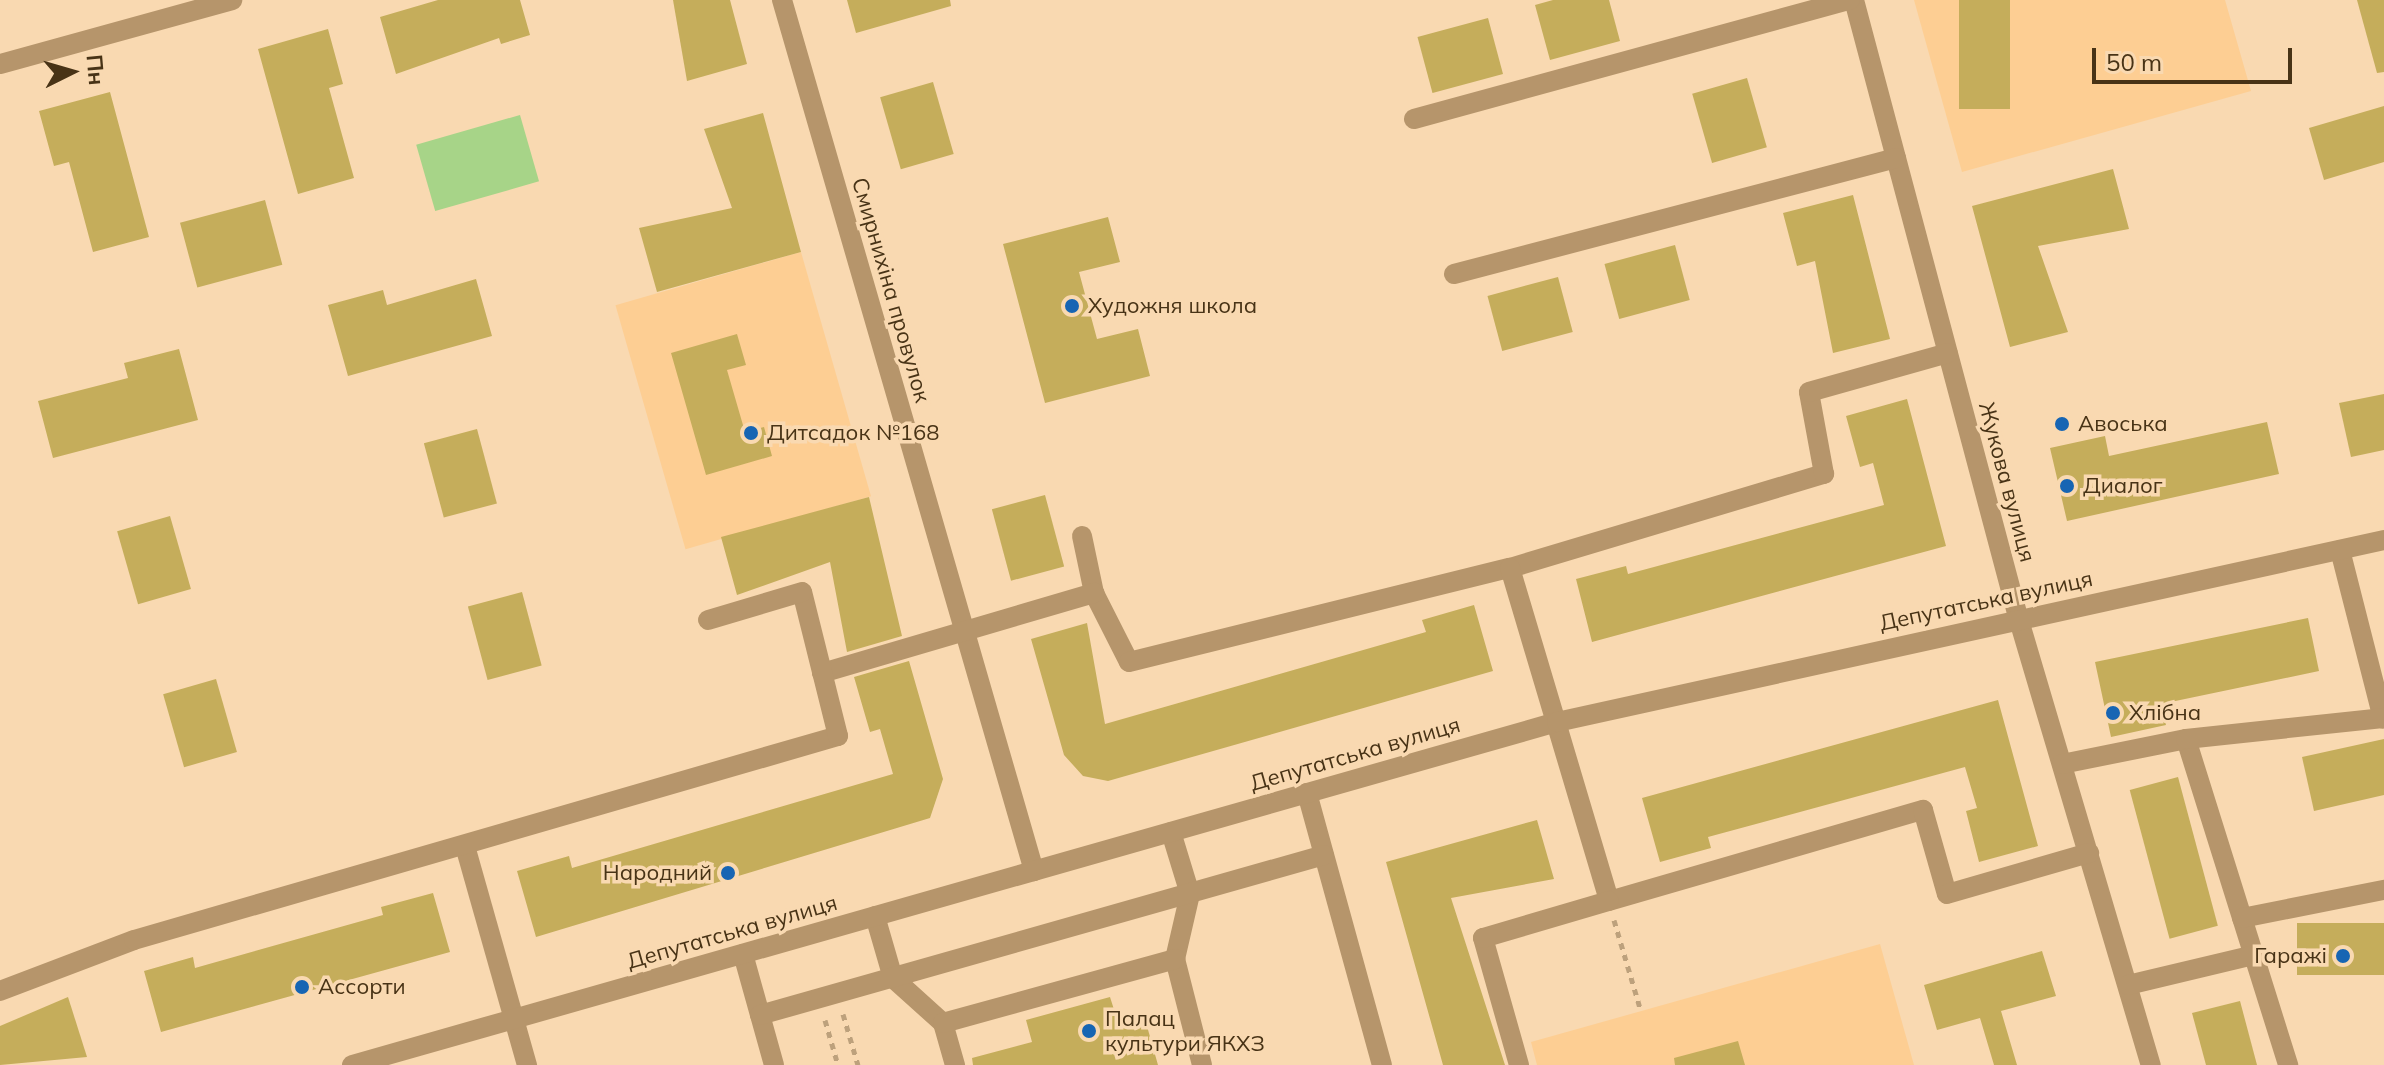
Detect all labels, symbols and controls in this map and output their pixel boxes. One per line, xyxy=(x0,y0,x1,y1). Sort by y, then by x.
north arrow xyxy=(32,32,112,112)
scale bar xyxy=(2096,32,2296,82)
text: 50 m xyxy=(2106,47,2162,77)
text: Пн xyxy=(81,53,111,86)
street label: Смирнихіна провулок xyxy=(846,175,936,405)
place label: Художня школа xyxy=(1088,293,1257,319)
marker: Художня школа xyxy=(1063,297,1081,315)
street label: Жукова вулиця xyxy=(1973,399,2041,565)
place label: Авоська xyxy=(2078,411,2168,437)
marker: Авоська xyxy=(2053,415,2071,433)
place label: Дитсадок №168 xyxy=(767,420,939,446)
marker: Дитсадок №168 xyxy=(742,424,760,442)
place label: Диалог xyxy=(2083,473,2163,499)
marker: Диалог xyxy=(2058,477,2076,495)
street label: Депутатська вулиця xyxy=(1877,565,2095,637)
place label: Хлібна xyxy=(2129,700,2201,726)
marker: Хлібна xyxy=(2104,704,2122,722)
street label: Депутатська вулиця xyxy=(1247,711,1463,797)
place label: Народний xyxy=(603,860,712,886)
marker: Народний xyxy=(719,864,737,882)
street label: Депутатська вулиця xyxy=(624,889,840,975)
place label: Гаражі xyxy=(2254,943,2327,969)
marker: Гаражі xyxy=(2334,947,2352,965)
place label: Ассорти xyxy=(318,974,406,1000)
marker: Ассорти xyxy=(293,978,311,996)
place label: Палац культури ЯКХЗ xyxy=(1105,1005,1265,1056)
marker: Палац культури ЯКХЗ xyxy=(1080,1022,1098,1040)

